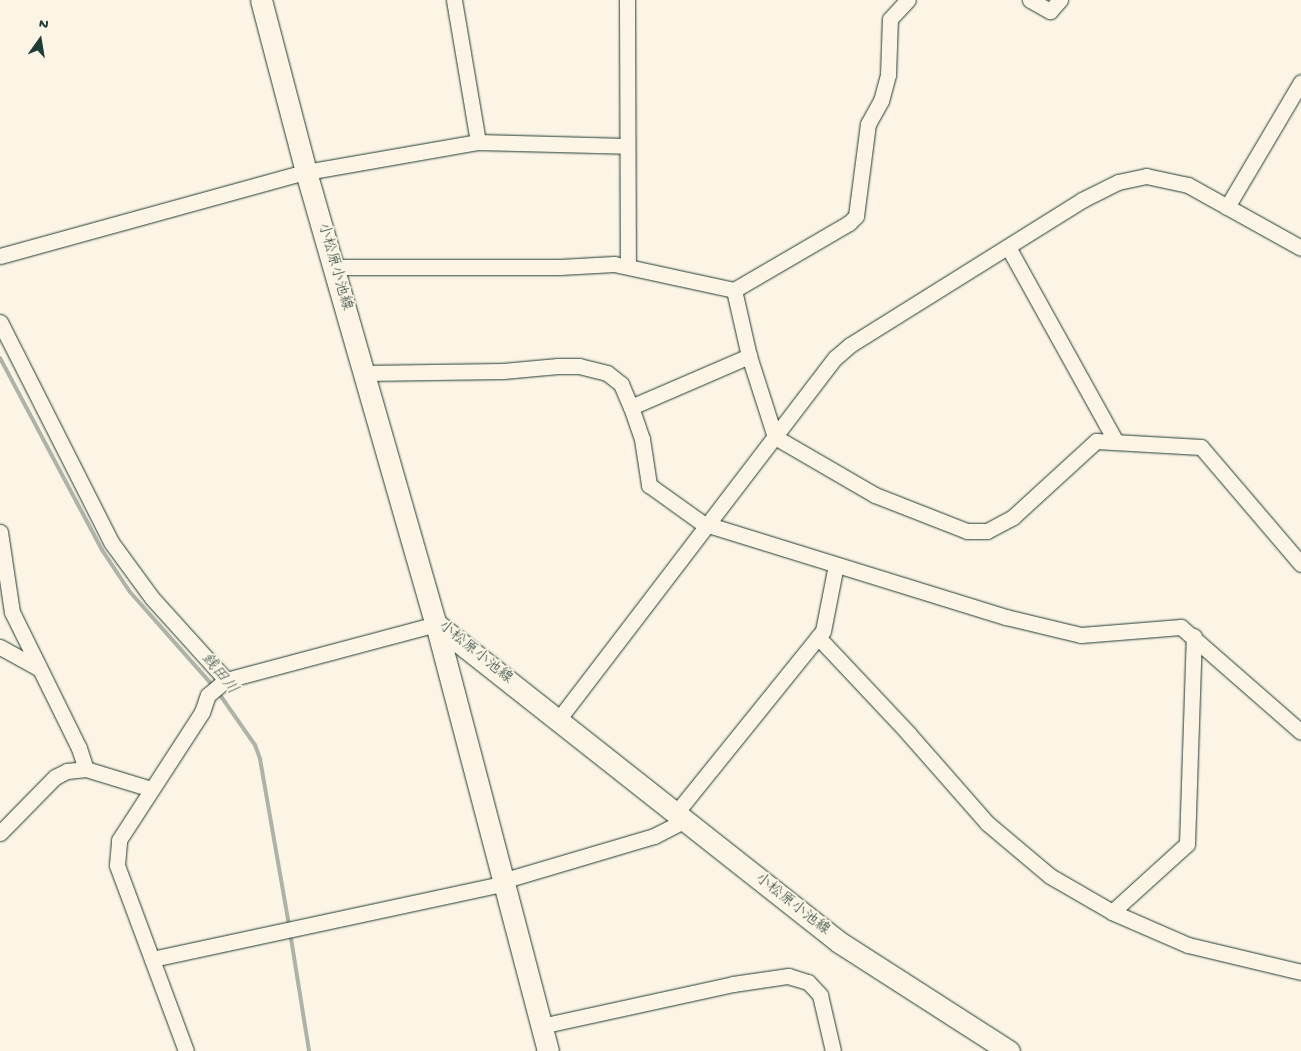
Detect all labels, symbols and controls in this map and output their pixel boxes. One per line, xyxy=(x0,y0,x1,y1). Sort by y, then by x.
north arrow xyxy=(15,15,65,65)
text: N xyxy=(37,16,50,34)
street label: 小松原小池線 xyxy=(313,221,355,313)
street label: 小松原小池線 xyxy=(434,618,516,688)
water label: 銭田川 xyxy=(195,650,241,700)
street label: 小松原小池線 xyxy=(751,870,833,940)

